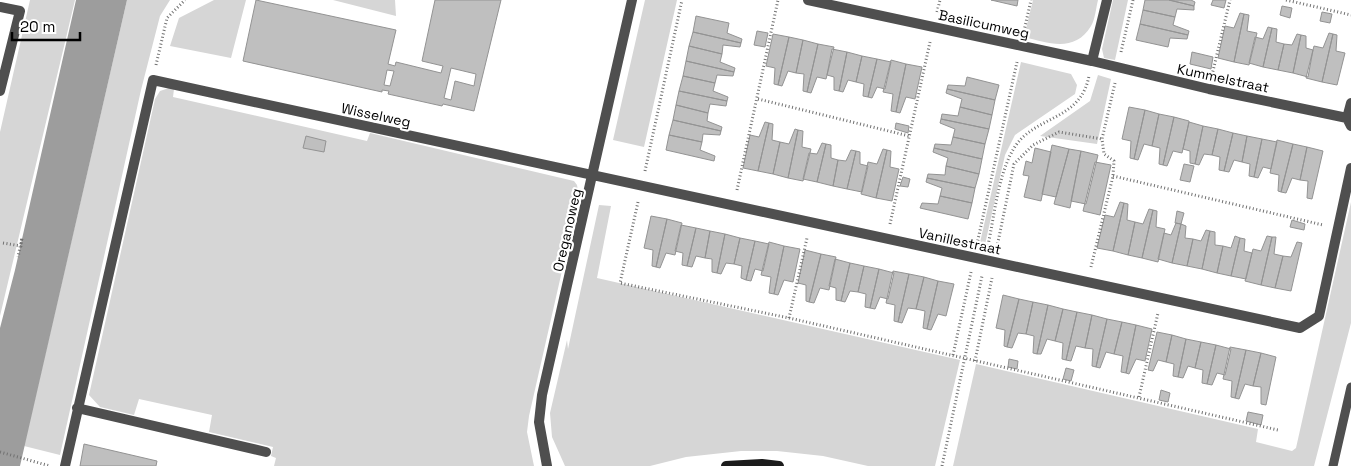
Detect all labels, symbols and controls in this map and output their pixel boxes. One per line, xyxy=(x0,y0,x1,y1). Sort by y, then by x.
street label: Basilicumweg xyxy=(937,6,1031,42)
scale bar xyxy=(12,10,80,42)
text: 20 m xyxy=(20,17,55,36)
street label: Kummelstraat xyxy=(1175,59,1271,97)
street label: Wisselweg xyxy=(340,99,412,131)
street label: Oreganoweg xyxy=(549,186,585,274)
street label: Vanillestraat xyxy=(917,223,1003,259)

